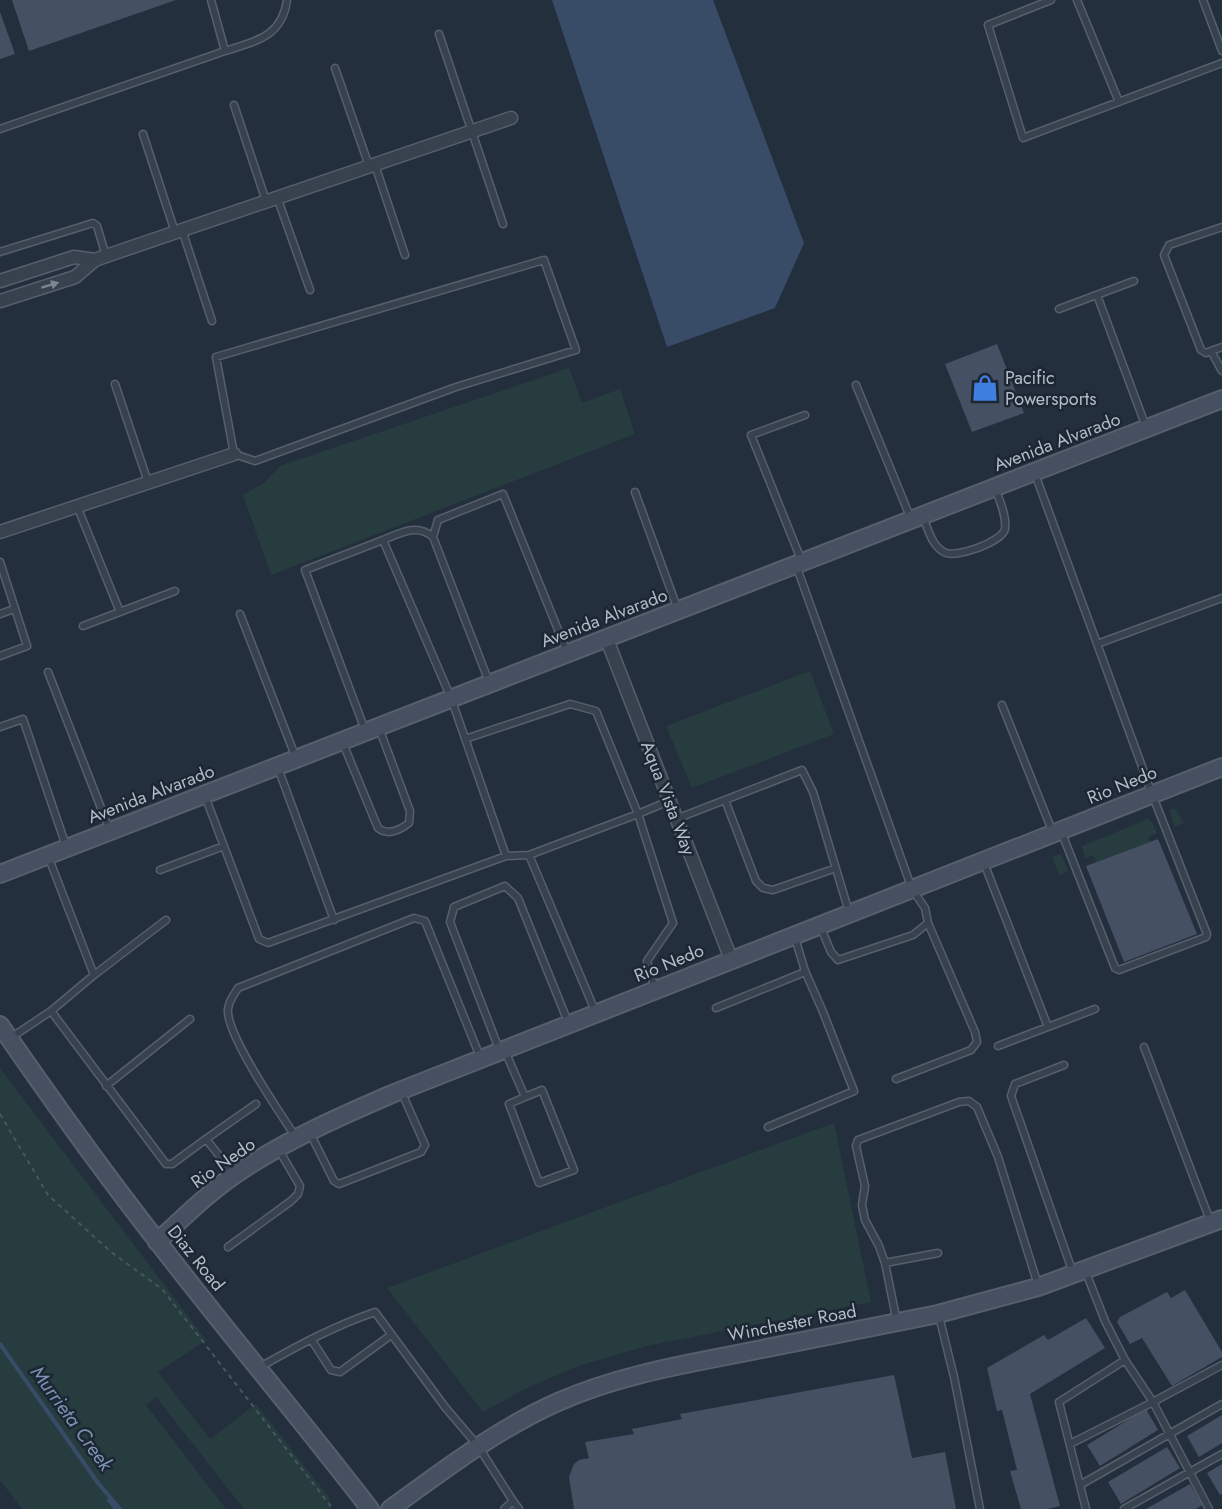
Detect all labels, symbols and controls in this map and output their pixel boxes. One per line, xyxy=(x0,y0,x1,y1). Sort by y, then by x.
one-way arrow xyxy=(41,280,59,289)
place label: Pacific Powersports xyxy=(1005,365,1096,412)
shop icon: Pacific Powersports xyxy=(970,373,1000,403)
street label: Avenida Alvarado xyxy=(990,406,1124,478)
street label: Avenida Alvarado xyxy=(537,582,671,654)
street label: Aqua Vista Way xyxy=(634,737,702,859)
street label: Avenida Alvarado xyxy=(84,758,218,830)
street label: Rio Nedo xyxy=(1083,759,1161,811)
street label: Rio Nedo xyxy=(630,937,708,989)
street label: Rio Nedo xyxy=(186,1131,261,1195)
street label: Diaz Road xyxy=(161,1219,231,1297)
street label: Winchester Road xyxy=(725,1298,859,1348)
water label: Murrieta Creek xyxy=(23,1360,121,1478)

